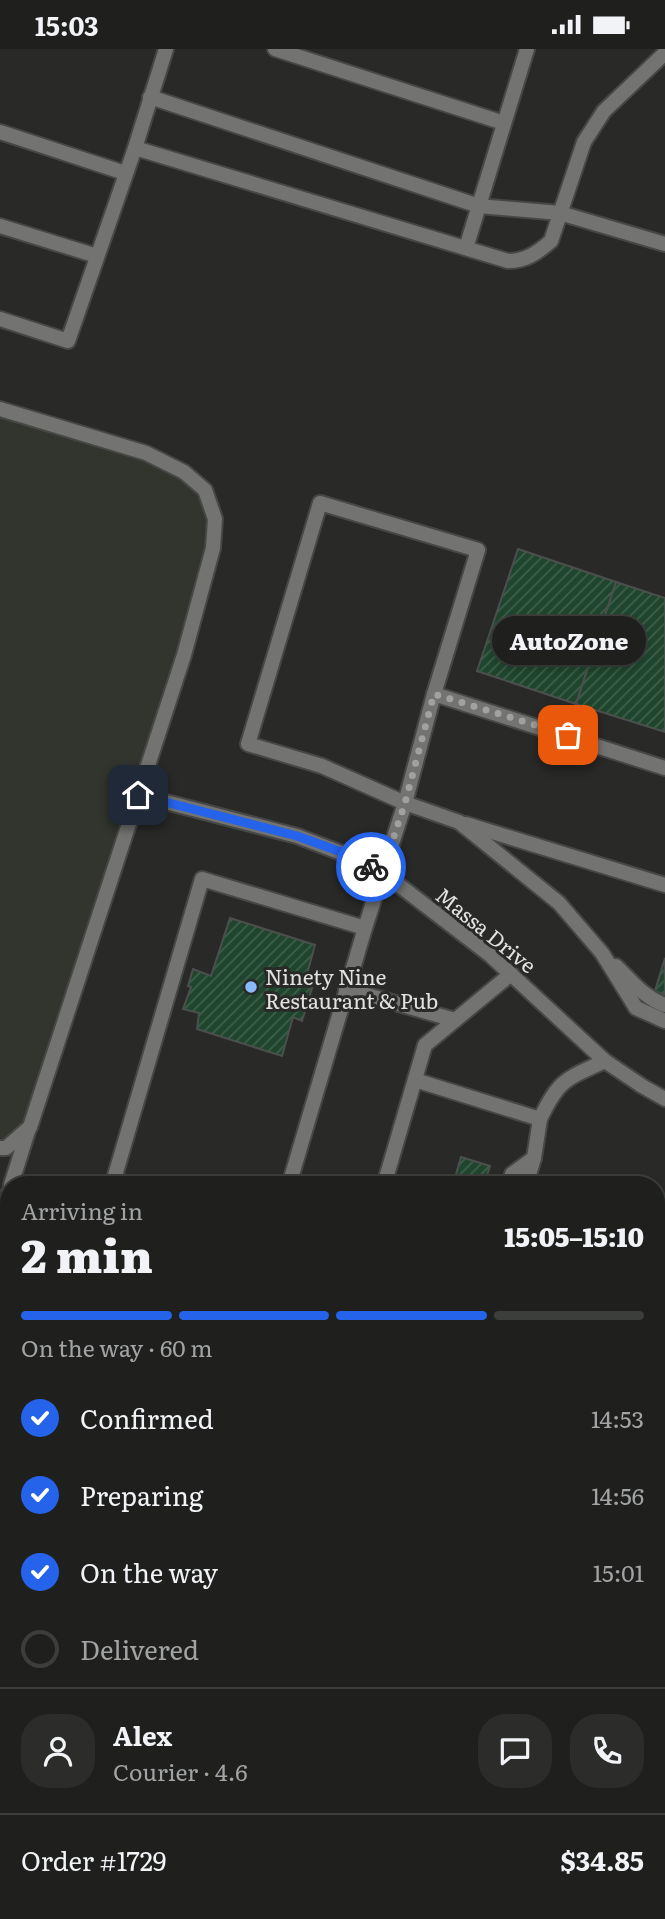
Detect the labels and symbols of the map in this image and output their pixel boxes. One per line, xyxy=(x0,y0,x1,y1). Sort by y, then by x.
callout: AutoZone xyxy=(491,616,645,665)
pin xyxy=(538,705,598,765)
pin xyxy=(108,765,168,825)
courier xyxy=(336,832,406,902)
street label: Massa Drive xyxy=(430,879,544,979)
place label: Ninety Nine Restaurant & Pub xyxy=(265,960,438,1015)
marker: Ninety Nine Restaurant & Pub xyxy=(243,979,259,995)

